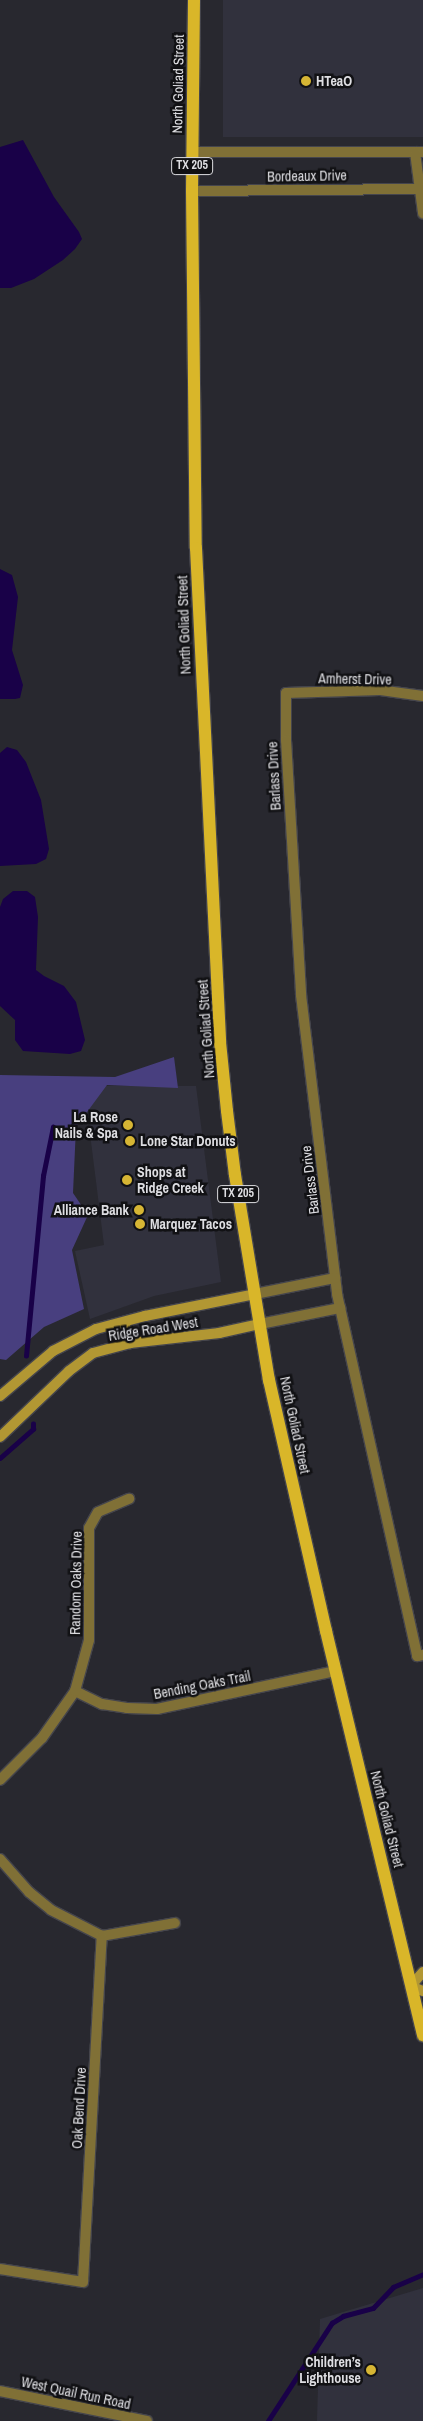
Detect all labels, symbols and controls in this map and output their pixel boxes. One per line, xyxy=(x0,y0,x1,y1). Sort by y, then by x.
street label: North Goliad Street xyxy=(169,34,187,134)
place label: HTeaO xyxy=(316,73,352,89)
marker: HTeaO xyxy=(300,75,312,87)
road number: TX 205 xyxy=(171,157,213,176)
street label: Bordeaux Drive xyxy=(267,167,347,185)
street label: North Goliad Street xyxy=(174,575,194,675)
street label: Amherst Drive xyxy=(318,670,392,688)
street label: Barlass Drive xyxy=(264,741,284,811)
street label: North Goliad Street xyxy=(194,979,218,1079)
place label: La Rose Nails & Spa xyxy=(55,1109,118,1142)
marker: La Rose Nails & Spa xyxy=(122,1119,134,1131)
place label: Lone Star Donuts xyxy=(140,1133,236,1149)
marker: Lone Star Donuts xyxy=(124,1135,136,1147)
street label: Barlass Drive xyxy=(297,1145,323,1215)
place label: Shops at Ridge Creek xyxy=(137,1164,204,1196)
marker: Shops at Ridge Creek xyxy=(121,1174,133,1186)
road number: TX 205 xyxy=(217,1184,259,1204)
place label: Alliance Bank xyxy=(54,1202,129,1218)
marker: Alliance Bank xyxy=(133,1204,145,1216)
place label: Marquez Tacos xyxy=(150,1216,232,1232)
marker: Marquez Tacos xyxy=(134,1218,146,1230)
street label: Ridge Road West xyxy=(107,1314,199,1344)
street label: North Goliad Street xyxy=(277,1375,313,1475)
street label: Random Oaks Drive xyxy=(67,1531,85,1635)
street label: Bending Oaks Trail xyxy=(152,1667,252,1703)
street label: North Goliad Street xyxy=(367,1769,407,1869)
street label: Oak Bend Drive xyxy=(68,2067,90,2149)
place label: Children’s Lighthouse xyxy=(299,2354,361,2386)
marker: Children’s Lighthouse xyxy=(365,2364,377,2376)
street label: West Quail Run Road xyxy=(20,2373,132,2413)

